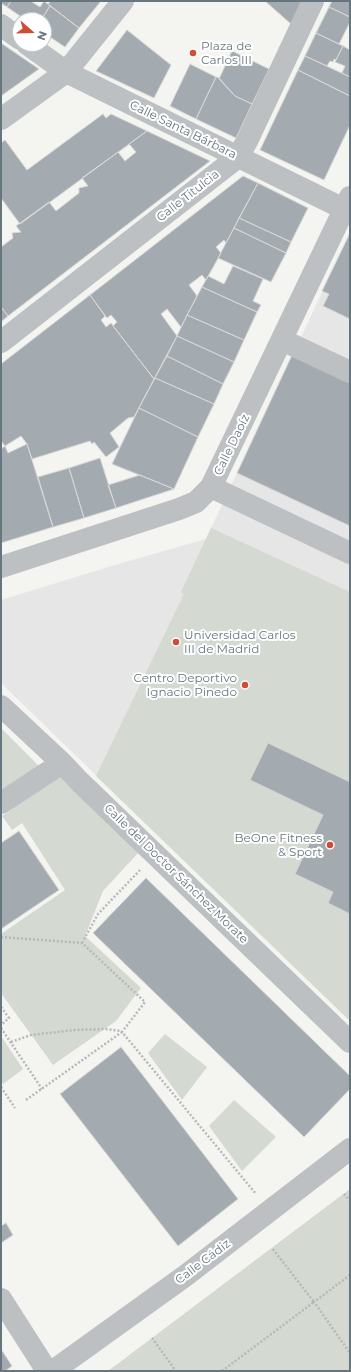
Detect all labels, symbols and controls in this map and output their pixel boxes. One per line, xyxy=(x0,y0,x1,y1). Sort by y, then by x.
north arrow xyxy=(12,12,52,52)
text: N xyxy=(34,29,50,42)
place label: Plaza de Carlos III xyxy=(201,39,252,67)
marker: Plaza de Carlos III xyxy=(188,48,198,58)
street label: Calle Santa Bárbara xyxy=(127,98,239,162)
street label: Calle Titulcia xyxy=(154,167,222,225)
street label: Calle Daoíz xyxy=(211,412,253,478)
place label: Universidad Carlos III de Madrid xyxy=(184,628,296,656)
marker: Universidad Carlos III de Madrid xyxy=(171,637,181,647)
place label: Centro Deportivo Ignacio Pinedo xyxy=(133,671,237,699)
marker: Centro Deportivo Ignacio Pinedo xyxy=(240,680,250,690)
street label: Calle del Doctor Sánchez Morate xyxy=(101,801,251,947)
place label: BeOne Fitness & Sport xyxy=(234,831,322,859)
marker: BeOne Fitness & Sport xyxy=(325,840,335,850)
street label: Calle Cádiz xyxy=(173,1237,233,1287)

